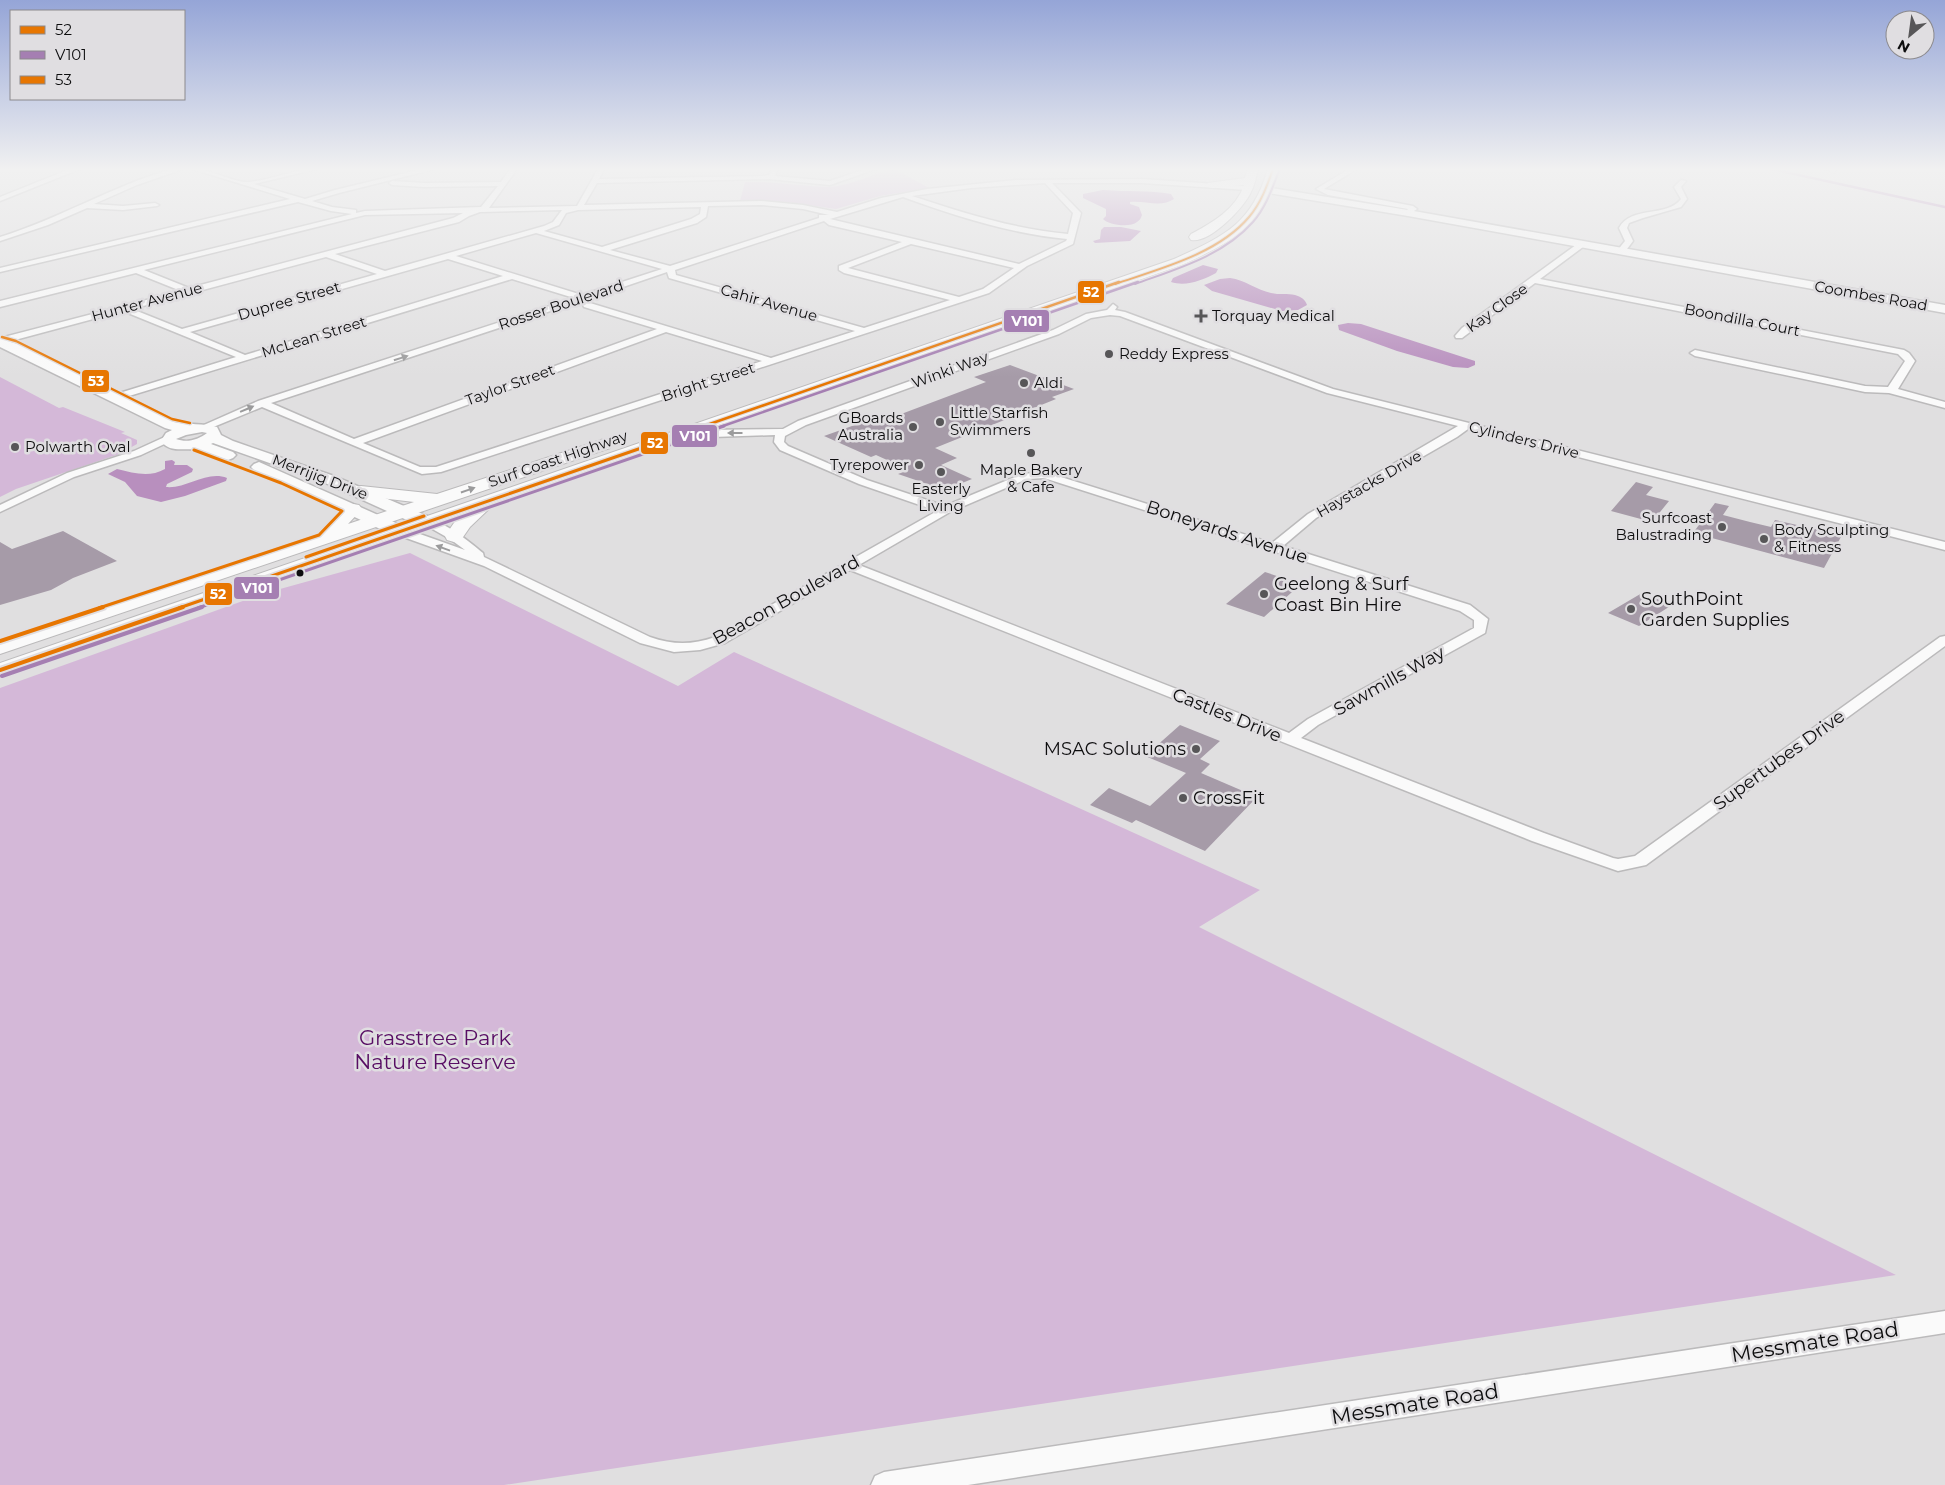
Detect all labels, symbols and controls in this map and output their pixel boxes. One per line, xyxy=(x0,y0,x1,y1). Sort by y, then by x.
legend xyxy=(10,10,185,100)
north arrow xyxy=(1885,10,1935,60)
text: 52 xyxy=(55,20,72,39)
text: N xyxy=(1894,36,1913,57)
text: V101 xyxy=(55,45,87,64)
text: 53 xyxy=(55,70,72,89)
street label: Rosser Boulevard xyxy=(496,275,626,334)
street label: Coombes Road xyxy=(1813,276,1929,315)
street label: Dupree Street xyxy=(235,277,342,324)
street label: Hunter Avenue xyxy=(89,278,204,325)
street label: Kay Close xyxy=(1462,279,1531,336)
street label: Cahir Avenue xyxy=(718,280,820,325)
line badge: 52 xyxy=(1077,280,1105,304)
text: 52 xyxy=(1083,283,1099,301)
street label: Boondilla Court xyxy=(1683,299,1802,340)
place label: Torquay Medical xyxy=(1212,306,1335,325)
line badge: V101 xyxy=(1003,309,1050,333)
marker: Torquay Medical xyxy=(1194,309,1208,323)
street label: McLean Street xyxy=(259,312,369,361)
text: V101 xyxy=(1010,312,1043,330)
place label: Reddy Express xyxy=(1119,344,1229,363)
street label: Winki Way xyxy=(909,347,992,392)
marker: Reddy Express xyxy=(1103,348,1115,360)
one-way arrow xyxy=(393,353,408,361)
street label: Bright Street xyxy=(659,357,757,406)
street label: Taylor Street xyxy=(463,360,557,409)
line badge: 53 xyxy=(81,369,110,393)
text: 53 xyxy=(88,372,104,390)
place label: Aldi xyxy=(1034,373,1063,392)
marker: Aldi xyxy=(1018,377,1030,389)
place label: Little Starfish Swimmers xyxy=(950,403,1048,439)
one-way arrow xyxy=(240,405,254,413)
place label: GBoards Australia xyxy=(838,408,903,444)
marker: Little Starfish Swimmers xyxy=(934,416,946,428)
street label: Cylinders Drive xyxy=(1467,417,1581,462)
marker: GBoards Australia xyxy=(907,421,919,433)
line badge: V101 xyxy=(671,424,718,448)
street label: Surf Coast Highway xyxy=(486,425,631,491)
text: V101 xyxy=(678,427,711,445)
one-way arrow xyxy=(726,429,742,437)
line badge: 52 xyxy=(640,431,669,455)
text: 52 xyxy=(647,434,663,452)
place label: Polwarth Oval xyxy=(25,437,130,456)
marker: Polwarth Oval xyxy=(9,441,21,453)
street label: Haystacks Drive xyxy=(1313,446,1425,521)
marker: Maple Bakery & Cafe xyxy=(1025,447,1037,459)
street label: Merrijig Drive xyxy=(270,450,371,503)
place label: Tyrepower xyxy=(830,455,909,474)
marker: Tyrepower xyxy=(913,459,925,471)
place label: Maple Bakery & Cafe xyxy=(980,460,1083,496)
marker: Easterly Living xyxy=(935,466,947,478)
place label: Easterly Living xyxy=(912,479,971,515)
one-way arrow xyxy=(460,486,475,493)
street label: Boneyards Avenue xyxy=(1144,496,1311,569)
place label: Surfcoast Balustrading xyxy=(1615,508,1712,544)
place label: Body Sculpting & Fitness xyxy=(1774,520,1889,556)
marker: Surfcoast Balustrading xyxy=(1716,521,1728,533)
marker: Body Sculpting & Fitness xyxy=(1758,533,1770,545)
one-way arrow xyxy=(436,544,451,551)
street label: Beacon Boulevard xyxy=(709,550,863,650)
unlabelled marker xyxy=(295,568,305,578)
place label: Geelong & Surf Coast Bin Hire xyxy=(1274,573,1409,616)
line badge: V101 xyxy=(233,576,280,600)
text: V101 xyxy=(240,579,273,597)
line badge: 52 xyxy=(204,582,233,606)
text: 52 xyxy=(210,585,226,603)
marker: Geelong & Surf Coast Bin Hire xyxy=(1258,588,1270,600)
place label: SouthPoint Garden Supplies xyxy=(1641,588,1790,631)
marker: SouthPoint Garden Supplies xyxy=(1625,603,1637,615)
street label: Sawmills Way xyxy=(1330,641,1449,721)
street label: Castles Drive xyxy=(1169,683,1285,747)
street label: Supertubes Drive xyxy=(1709,705,1849,815)
place label: MSAC Solutions xyxy=(1044,738,1186,760)
marker: MSAC Solutions xyxy=(1190,743,1202,755)
place label: CrossFit xyxy=(1193,787,1265,809)
marker: CrossFit xyxy=(1177,792,1189,804)
park label: Grasstree Park Nature Reserve xyxy=(354,1025,516,1074)
street label: Messmate Road xyxy=(1729,1316,1900,1367)
street label: Messmate Road xyxy=(1329,1378,1500,1429)

